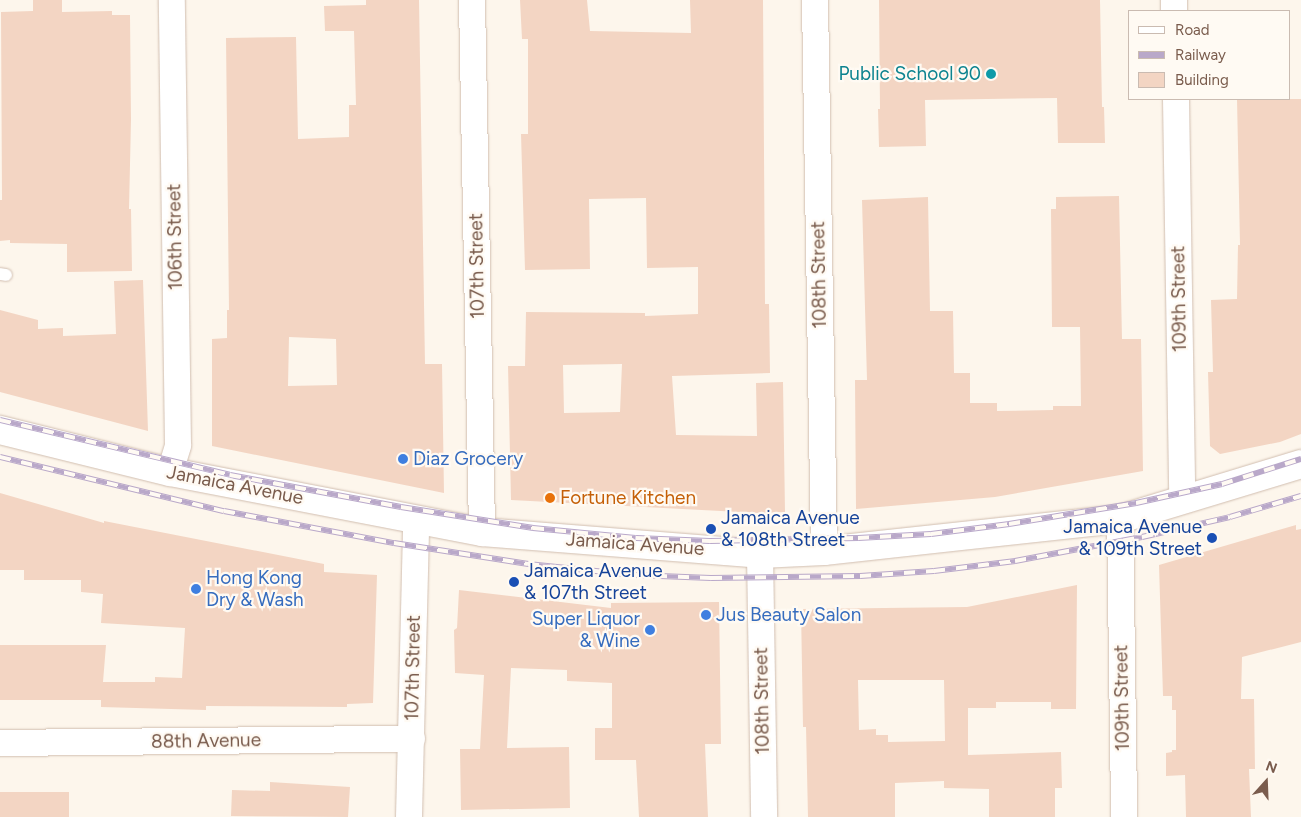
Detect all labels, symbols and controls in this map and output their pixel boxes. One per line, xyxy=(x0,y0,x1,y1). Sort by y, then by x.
legend xyxy=(1128,10,1291,100)
text: Road xyxy=(1175,21,1210,39)
text: Railway xyxy=(1175,46,1226,64)
place label: Public School 90 xyxy=(838,63,981,85)
marker: Public School 90 xyxy=(985,68,997,80)
text: Building xyxy=(1175,71,1229,89)
street label: 106th Street xyxy=(163,184,187,290)
street label: 107th Street xyxy=(465,213,489,319)
street label: 108th Street xyxy=(807,221,831,329)
street label: 109th Street xyxy=(1167,246,1191,352)
place label: Diaz Grocery xyxy=(413,448,523,470)
marker: Diaz Grocery xyxy=(397,453,409,465)
street label: Jamaica Avenue xyxy=(165,461,305,509)
place label: Fortune Kitchen xyxy=(560,487,696,509)
marker: Fortune Kitchen xyxy=(544,492,556,504)
place label: Jamaica Avenue & 108th Street xyxy=(721,507,860,551)
place label: Jamaica Avenue & 109th Street xyxy=(1063,516,1202,560)
marker: Jamaica Avenue & 108th Street xyxy=(705,523,717,535)
street label: Jamaica Avenue xyxy=(565,528,705,560)
marker: Jamaica Avenue & 109th Street xyxy=(1206,532,1218,544)
place label: Jamaica Avenue & 107th Street xyxy=(524,560,663,604)
place label: Hong Kong Dry & Wash xyxy=(206,567,304,611)
marker: Jamaica Avenue & 107th Street xyxy=(508,576,520,588)
marker: Hong Kong Dry & Wash xyxy=(190,583,202,595)
place label: Jus Beauty Salon xyxy=(716,604,861,626)
place label: Super Liquor & Wine xyxy=(532,608,640,652)
marker: Jus Beauty Salon xyxy=(700,609,712,621)
street label: 107th Street xyxy=(401,615,425,721)
marker: Super Liquor & Wine xyxy=(644,624,656,636)
street label: 109th Street xyxy=(1110,645,1134,751)
street label: 108th Street xyxy=(750,647,774,755)
street label: 88th Avenue xyxy=(151,729,261,753)
north arrow xyxy=(1241,757,1291,807)
text: N xyxy=(1263,758,1279,777)

